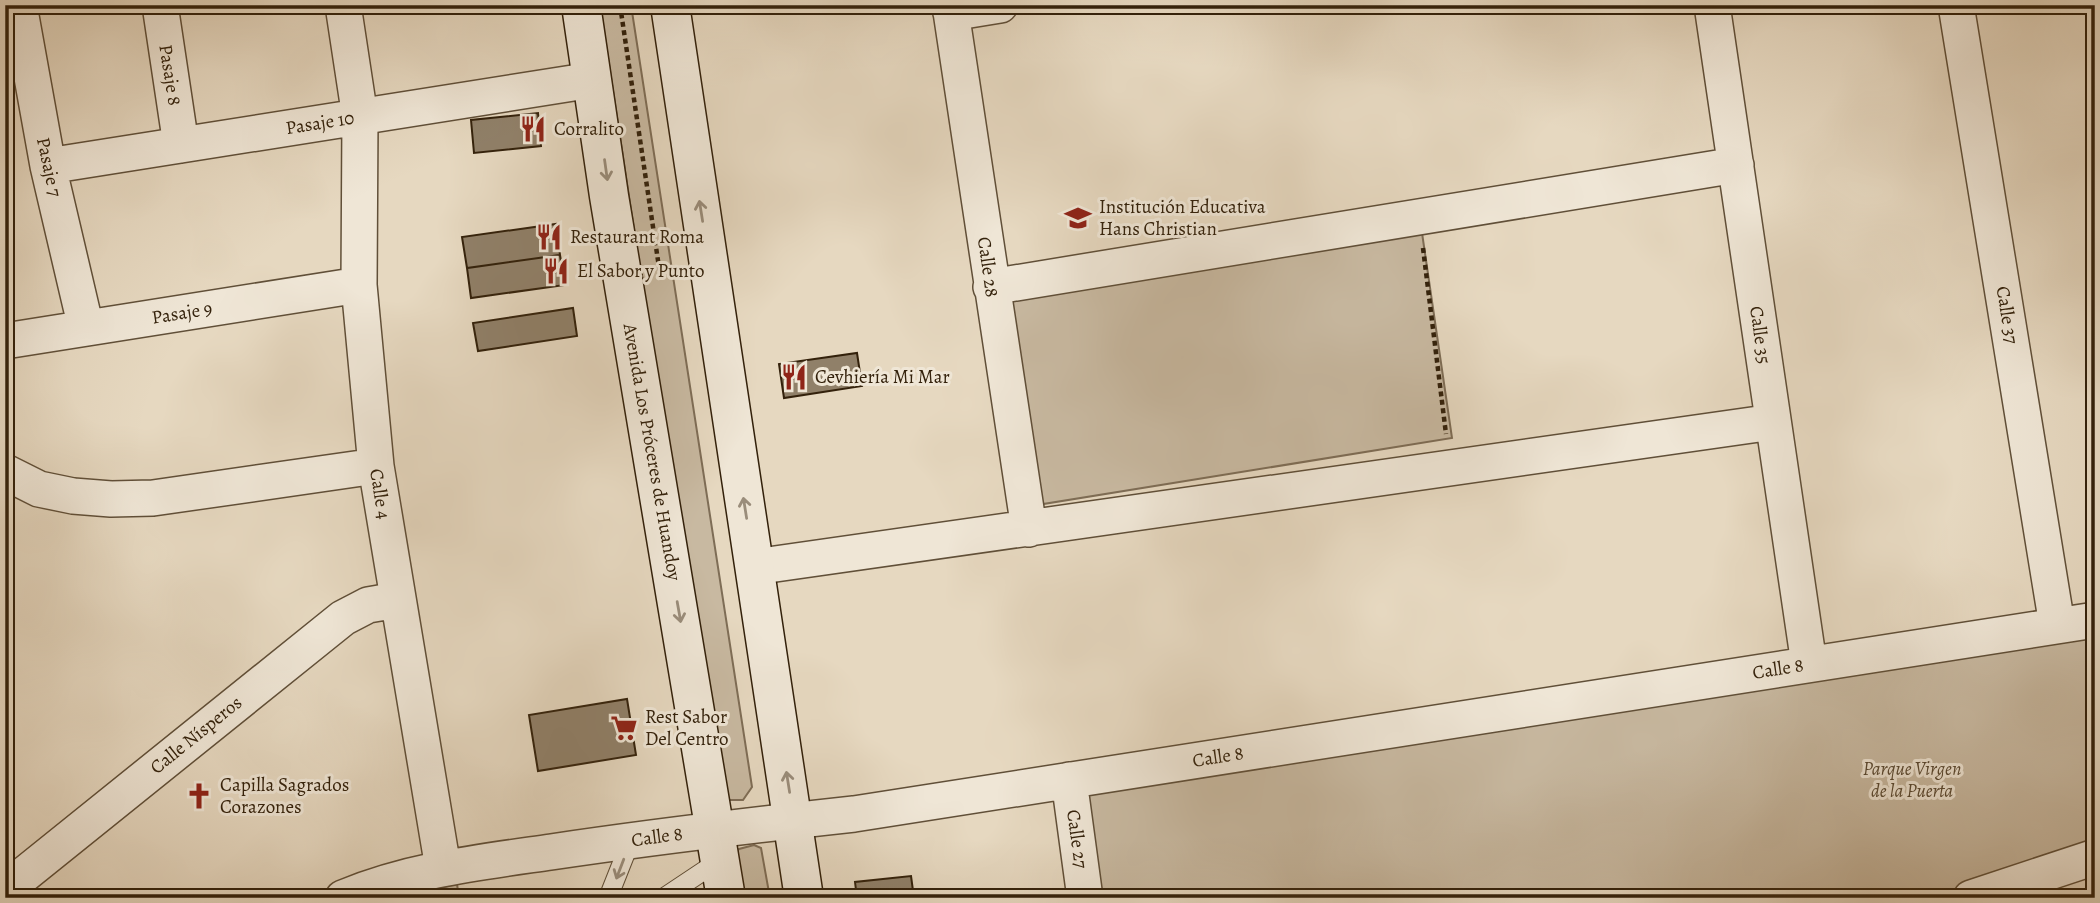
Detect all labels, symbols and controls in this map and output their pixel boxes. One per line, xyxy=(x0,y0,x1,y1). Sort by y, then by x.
street label: Pasaje 8 xyxy=(152,43,188,107)
street label: Pasaje 10 xyxy=(284,105,356,141)
restaurant icon: Corralito xyxy=(518,114,548,144)
place label: Corralito xyxy=(554,116,624,142)
street label: Pasaje 7 xyxy=(30,135,68,199)
one-way arrow xyxy=(599,158,612,181)
place label: Institución Educativa Hans Christian xyxy=(1099,194,1266,242)
one-way arrow xyxy=(694,200,707,223)
school or university icon: Institución Educativa Hans Christian xyxy=(1063,203,1093,233)
restaurant icon: Restaurant Roma xyxy=(534,222,564,252)
place label: Restaurant Roma xyxy=(570,224,704,250)
street label: Calle 28 xyxy=(971,235,1005,299)
restaurant icon: El Sabor y Punto xyxy=(541,256,571,286)
place label: El Sabor y Punto xyxy=(577,258,704,284)
street label: Calle 37 xyxy=(1990,284,2024,346)
street label: Pasaje 9 xyxy=(150,295,214,331)
street label: Calle 35 xyxy=(1743,304,1777,366)
street label: Avenida Los Próceres de Huandoy xyxy=(616,320,688,583)
restaurant icon: Cevhiería Mi Mar xyxy=(779,362,809,392)
place label: Cevhiería Mi Mar xyxy=(815,364,950,390)
street label: Calle 4 xyxy=(363,467,397,522)
one-way arrow xyxy=(739,497,752,520)
one-way arrow xyxy=(673,600,686,623)
street label: Calle 8 xyxy=(1751,652,1805,686)
street label: Calle Nísperos xyxy=(144,690,248,780)
place label: Rest Sabor Del Centro xyxy=(645,704,729,752)
supermarket icon: Rest Sabor Del Centro xyxy=(609,713,639,743)
street label: Calle 8 xyxy=(1191,740,1245,774)
park label: Parque Virgen de la Puerta xyxy=(1863,756,1961,804)
one-way arrow xyxy=(781,771,794,793)
place label: Capilla Sagrados Corazones xyxy=(220,772,349,820)
church icon: Capilla Sagrados Corazones xyxy=(184,781,214,811)
street label: Calle 27 xyxy=(1060,808,1094,870)
street label: Calle 8 xyxy=(630,821,684,853)
one-way arrow xyxy=(612,858,625,879)

